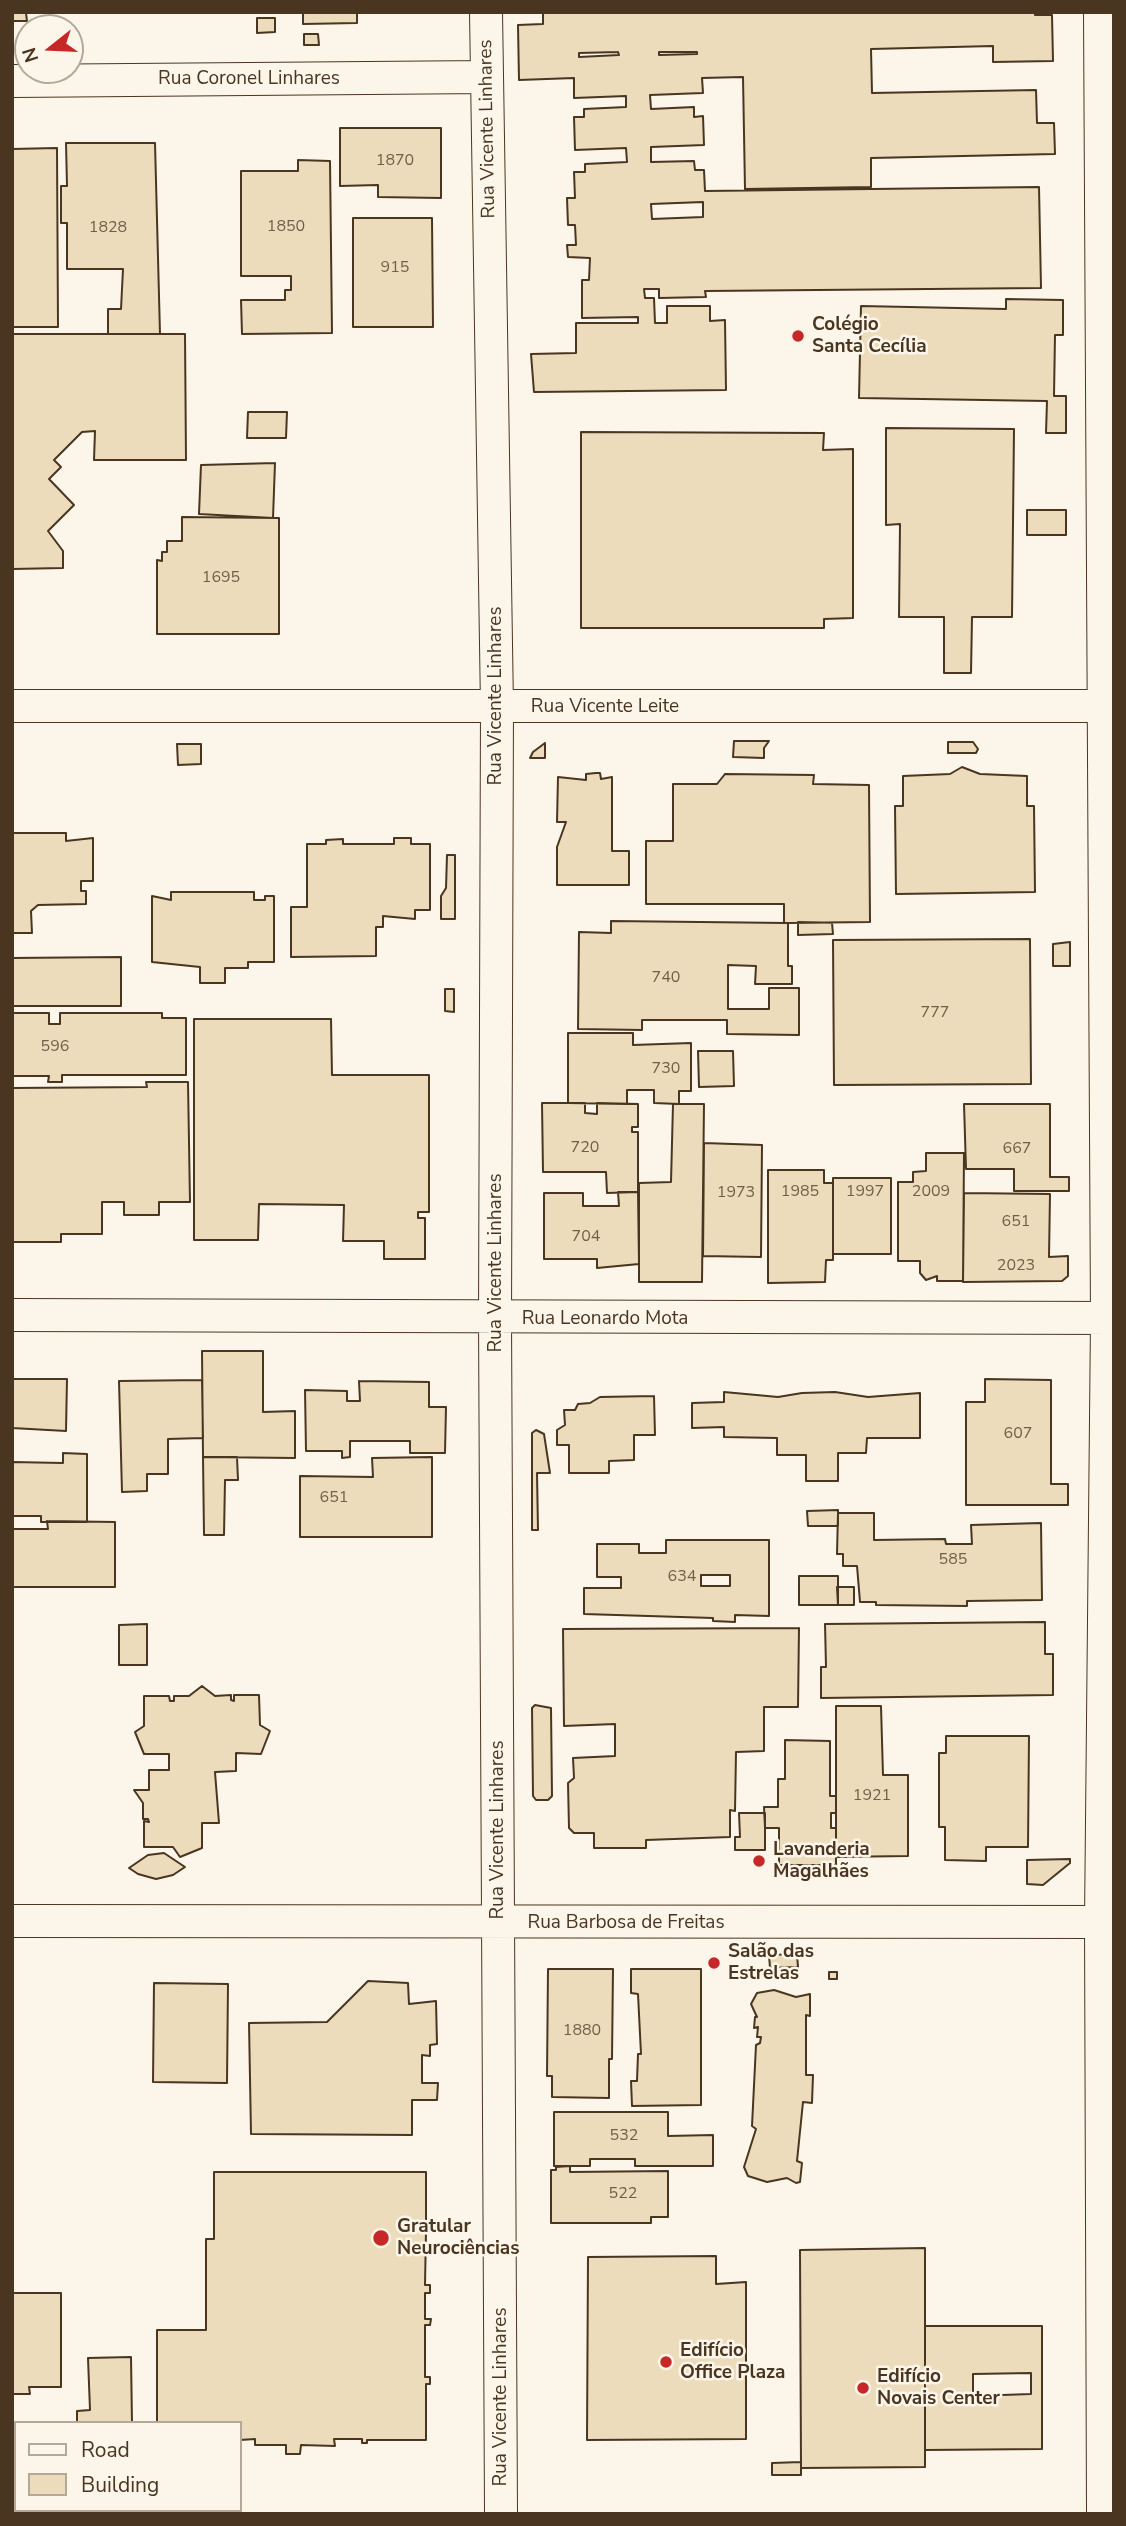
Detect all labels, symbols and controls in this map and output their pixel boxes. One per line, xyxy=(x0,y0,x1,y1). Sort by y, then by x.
north arrow xyxy=(14,14,84,84)
street label: Rua Vicente Linhares xyxy=(475,39,501,219)
text: N xyxy=(16,44,45,66)
street label: Rua Coronel Linhares xyxy=(158,68,340,90)
house number: 1870 xyxy=(376,151,414,171)
house number: 1850 xyxy=(267,217,305,237)
house number: 1828 xyxy=(89,218,127,238)
house number: 915 xyxy=(381,258,409,278)
place label: Colégio Santa Cecília xyxy=(812,314,927,358)
marker: Colégio Santa Cecília xyxy=(790,328,806,344)
house number: 1695 xyxy=(202,568,240,588)
street label: Rua Vicente Linhares xyxy=(485,606,507,786)
street label: Rua Vicente Leite xyxy=(531,696,679,718)
house number: 740 xyxy=(652,968,680,988)
house number: 777 xyxy=(921,1003,949,1023)
house number: 596 xyxy=(41,1037,69,1057)
house number: 730 xyxy=(652,1059,680,1079)
house number: 720 xyxy=(571,1138,599,1158)
house number: 667 xyxy=(1003,1139,1031,1159)
street label: Rua Vicente Linhares xyxy=(485,1173,507,1353)
house number: 1985 xyxy=(781,1182,819,1202)
house number: 1997 xyxy=(846,1182,884,1202)
house number: 2009 xyxy=(912,1182,950,1202)
house number: 1973 xyxy=(717,1183,755,1203)
house number: 651 xyxy=(1002,1212,1030,1232)
house number: 704 xyxy=(572,1227,600,1247)
house number: 2023 xyxy=(997,1256,1035,1276)
street label: Rua Leonardo Mota xyxy=(522,1308,688,1330)
house number: 607 xyxy=(1004,1424,1032,1444)
house number: 651 xyxy=(320,1488,348,1508)
house number: 585 xyxy=(939,1550,967,1570)
house number: 634 xyxy=(668,1567,696,1587)
street label: Rua Vicente Linhares xyxy=(487,1740,509,1920)
house number: 1921 xyxy=(853,1786,891,1806)
place label: Lavanderia Magalhães xyxy=(773,1839,870,1883)
marker: Lavanderia Magalhães xyxy=(751,1853,767,1869)
street label: Rua Barbosa de Freitas xyxy=(527,1912,725,1934)
place label: Salão das Estrelas xyxy=(728,1941,814,1985)
marker: Salão das Estrelas xyxy=(706,1955,722,1971)
house number: 1880 xyxy=(563,2021,601,2041)
house number: 532 xyxy=(610,2126,638,2146)
house number: 522 xyxy=(609,2184,637,2204)
place label: Gratular Neurociências xyxy=(397,2216,519,2260)
marker: Gratular Neurociências xyxy=(371,2228,391,2248)
street label: Rua Vicente Linhares xyxy=(490,2307,512,2487)
place label: Edifício Office Plaza xyxy=(680,2340,785,2384)
marker: Edifício Office Plaza xyxy=(658,2354,674,2370)
place label: Edifício Novais Center xyxy=(877,2366,1000,2410)
marker: Edifício Novais Center xyxy=(855,2380,871,2396)
legend xyxy=(14,2421,242,2512)
text: Road xyxy=(81,2436,130,2464)
text: Building xyxy=(81,2471,159,2499)

